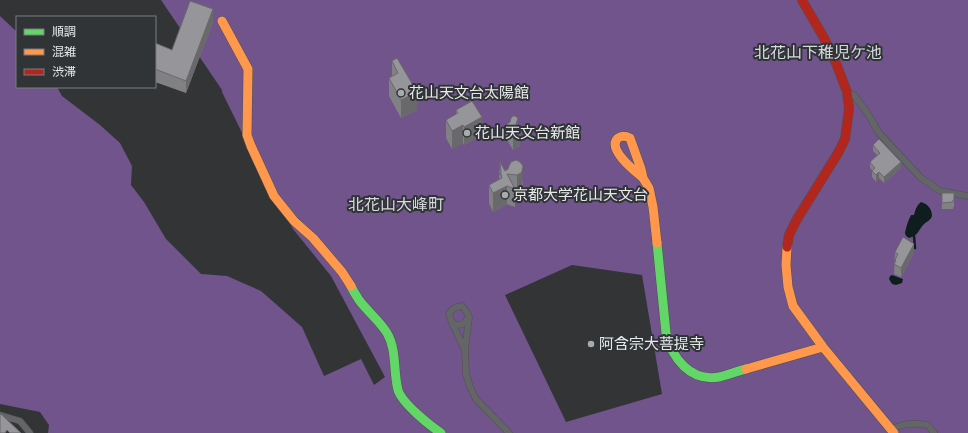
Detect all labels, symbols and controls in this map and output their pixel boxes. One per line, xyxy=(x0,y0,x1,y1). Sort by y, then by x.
legend xyxy=(16,16,156,88)
text: 順調 xyxy=(52,26,76,38)
district label: 北花山下稚児ケ池 xyxy=(754,44,882,61)
text: 混雑 xyxy=(52,45,76,58)
text: 渋滞 xyxy=(52,66,76,78)
place label: 花山天文台太陽館 xyxy=(409,85,529,101)
marker: 花山天文台太陽館 xyxy=(396,88,406,98)
place label: 花山天文台新館 xyxy=(475,125,580,141)
marker: 花山天文台新館 xyxy=(462,128,472,138)
place label: 京都大学花山天文台 xyxy=(513,187,648,203)
marker: 京都大学花山天文台 xyxy=(500,190,510,200)
district label: 北花山大峰町 xyxy=(348,196,444,213)
place label: 阿含宗大菩提寺 xyxy=(599,336,704,352)
marker: 阿含宗大菩提寺 xyxy=(586,339,596,349)

